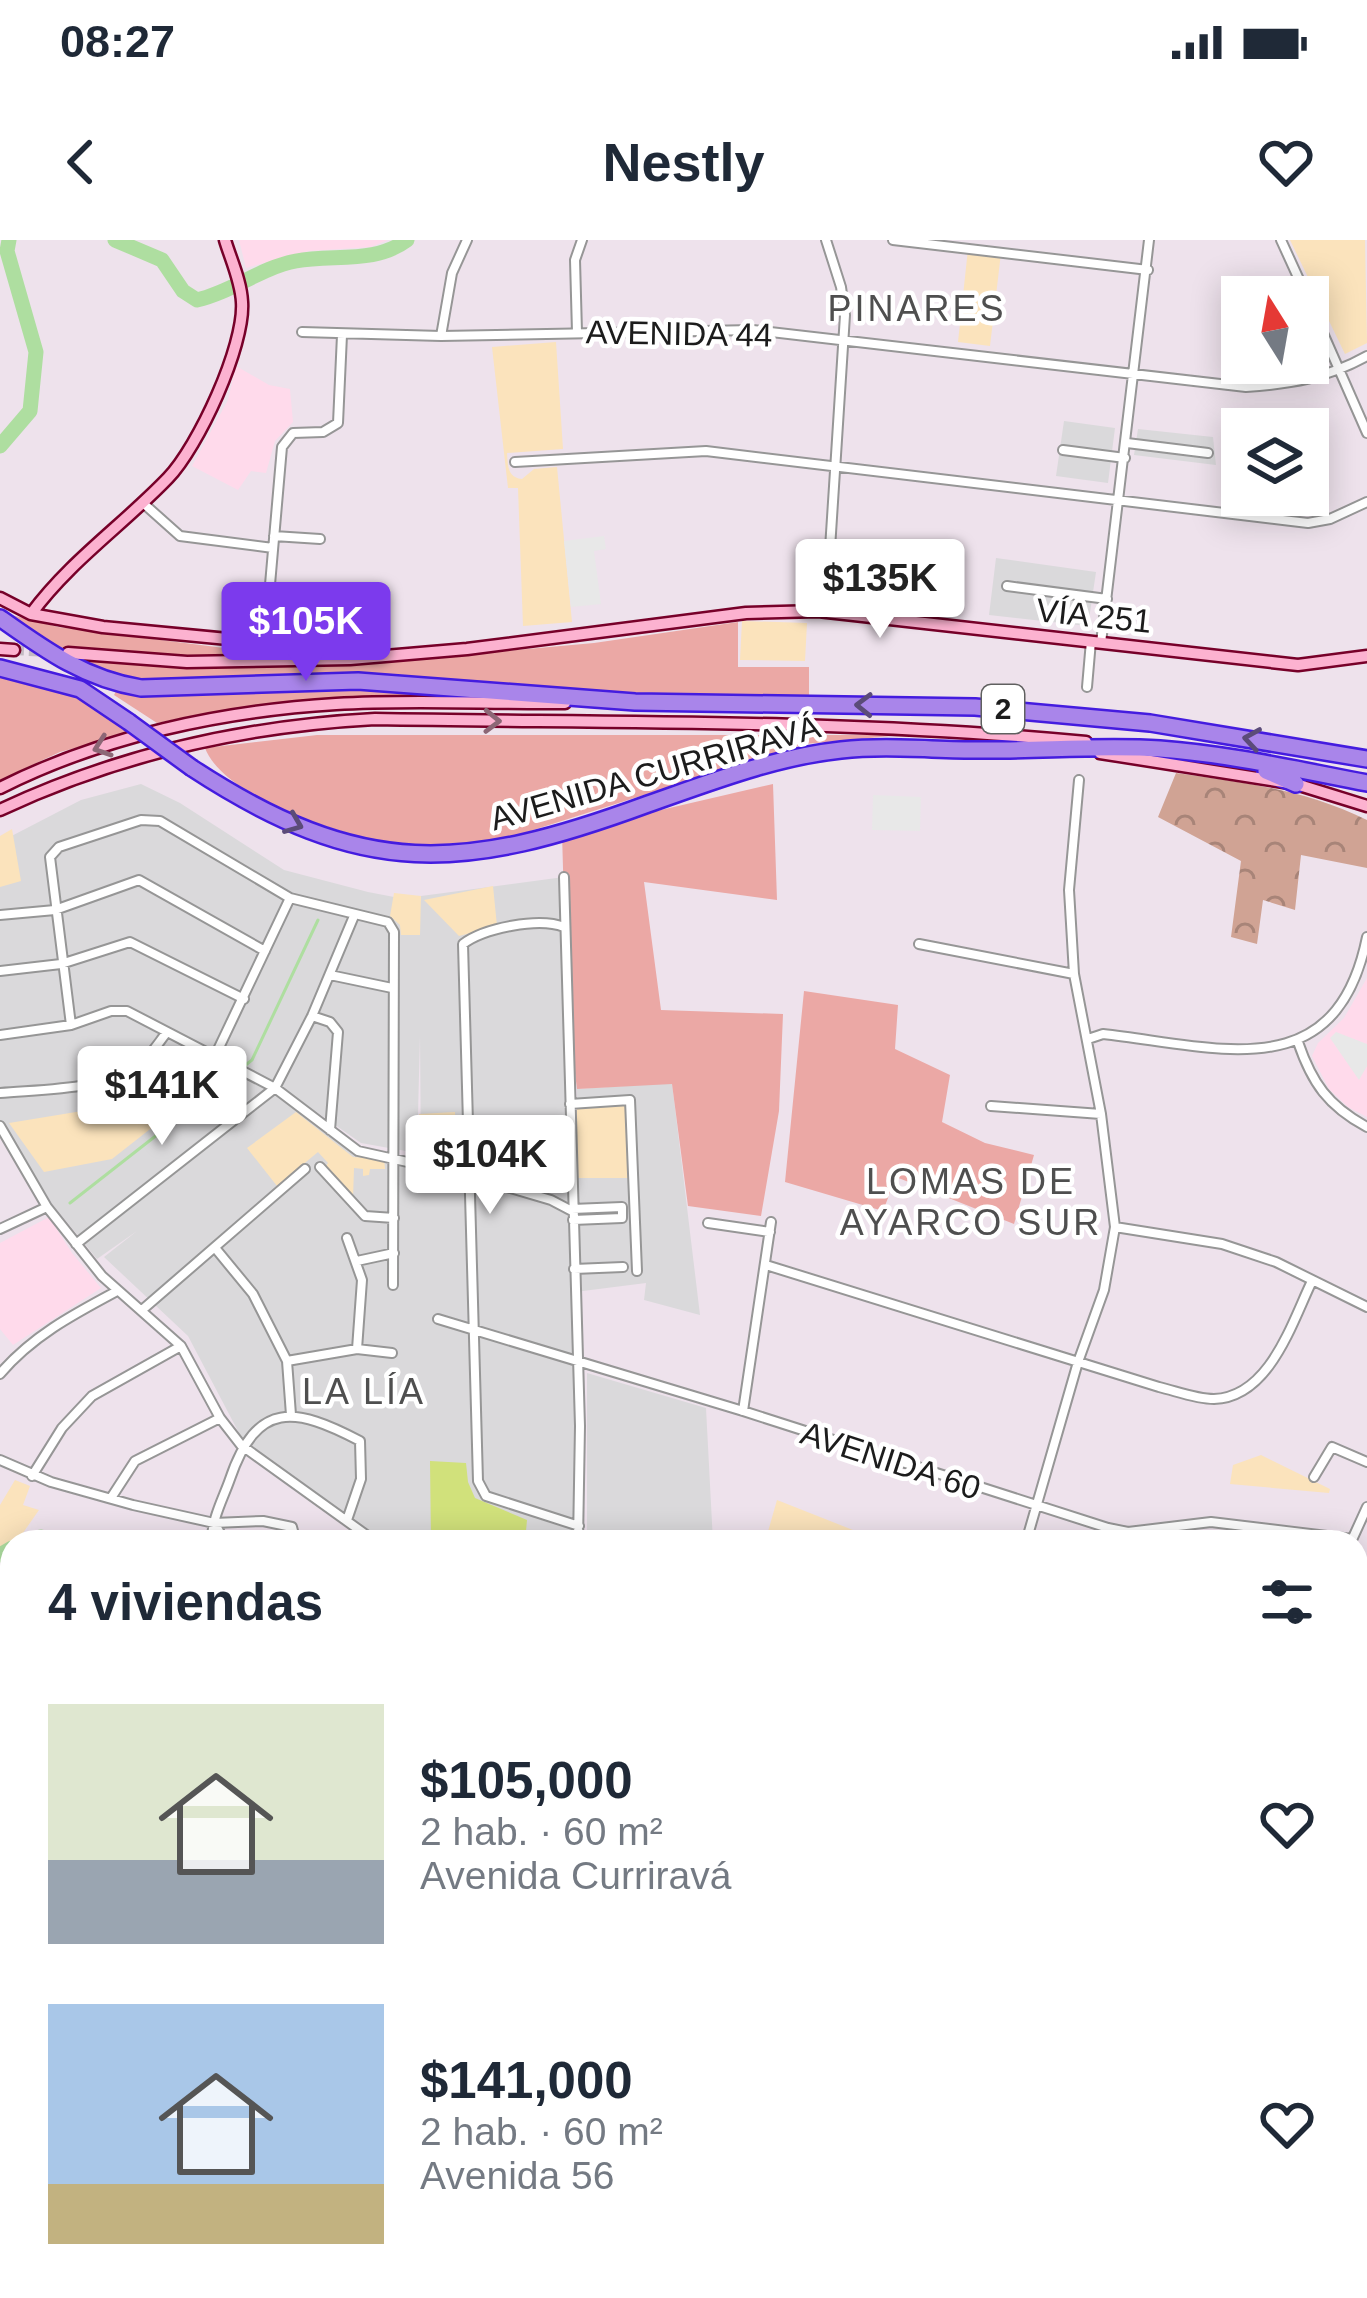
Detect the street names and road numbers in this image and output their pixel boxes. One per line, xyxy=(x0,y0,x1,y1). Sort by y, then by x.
street label: AVENIDA 44 xyxy=(585,313,773,354)
street label: VÍA 251 xyxy=(1035,591,1153,640)
road number: 2 xyxy=(982,685,1024,733)
street label: AVENIDA CURRIRAVÁ xyxy=(486,708,824,837)
street label: AVENIDA 60 xyxy=(796,1414,985,1507)

